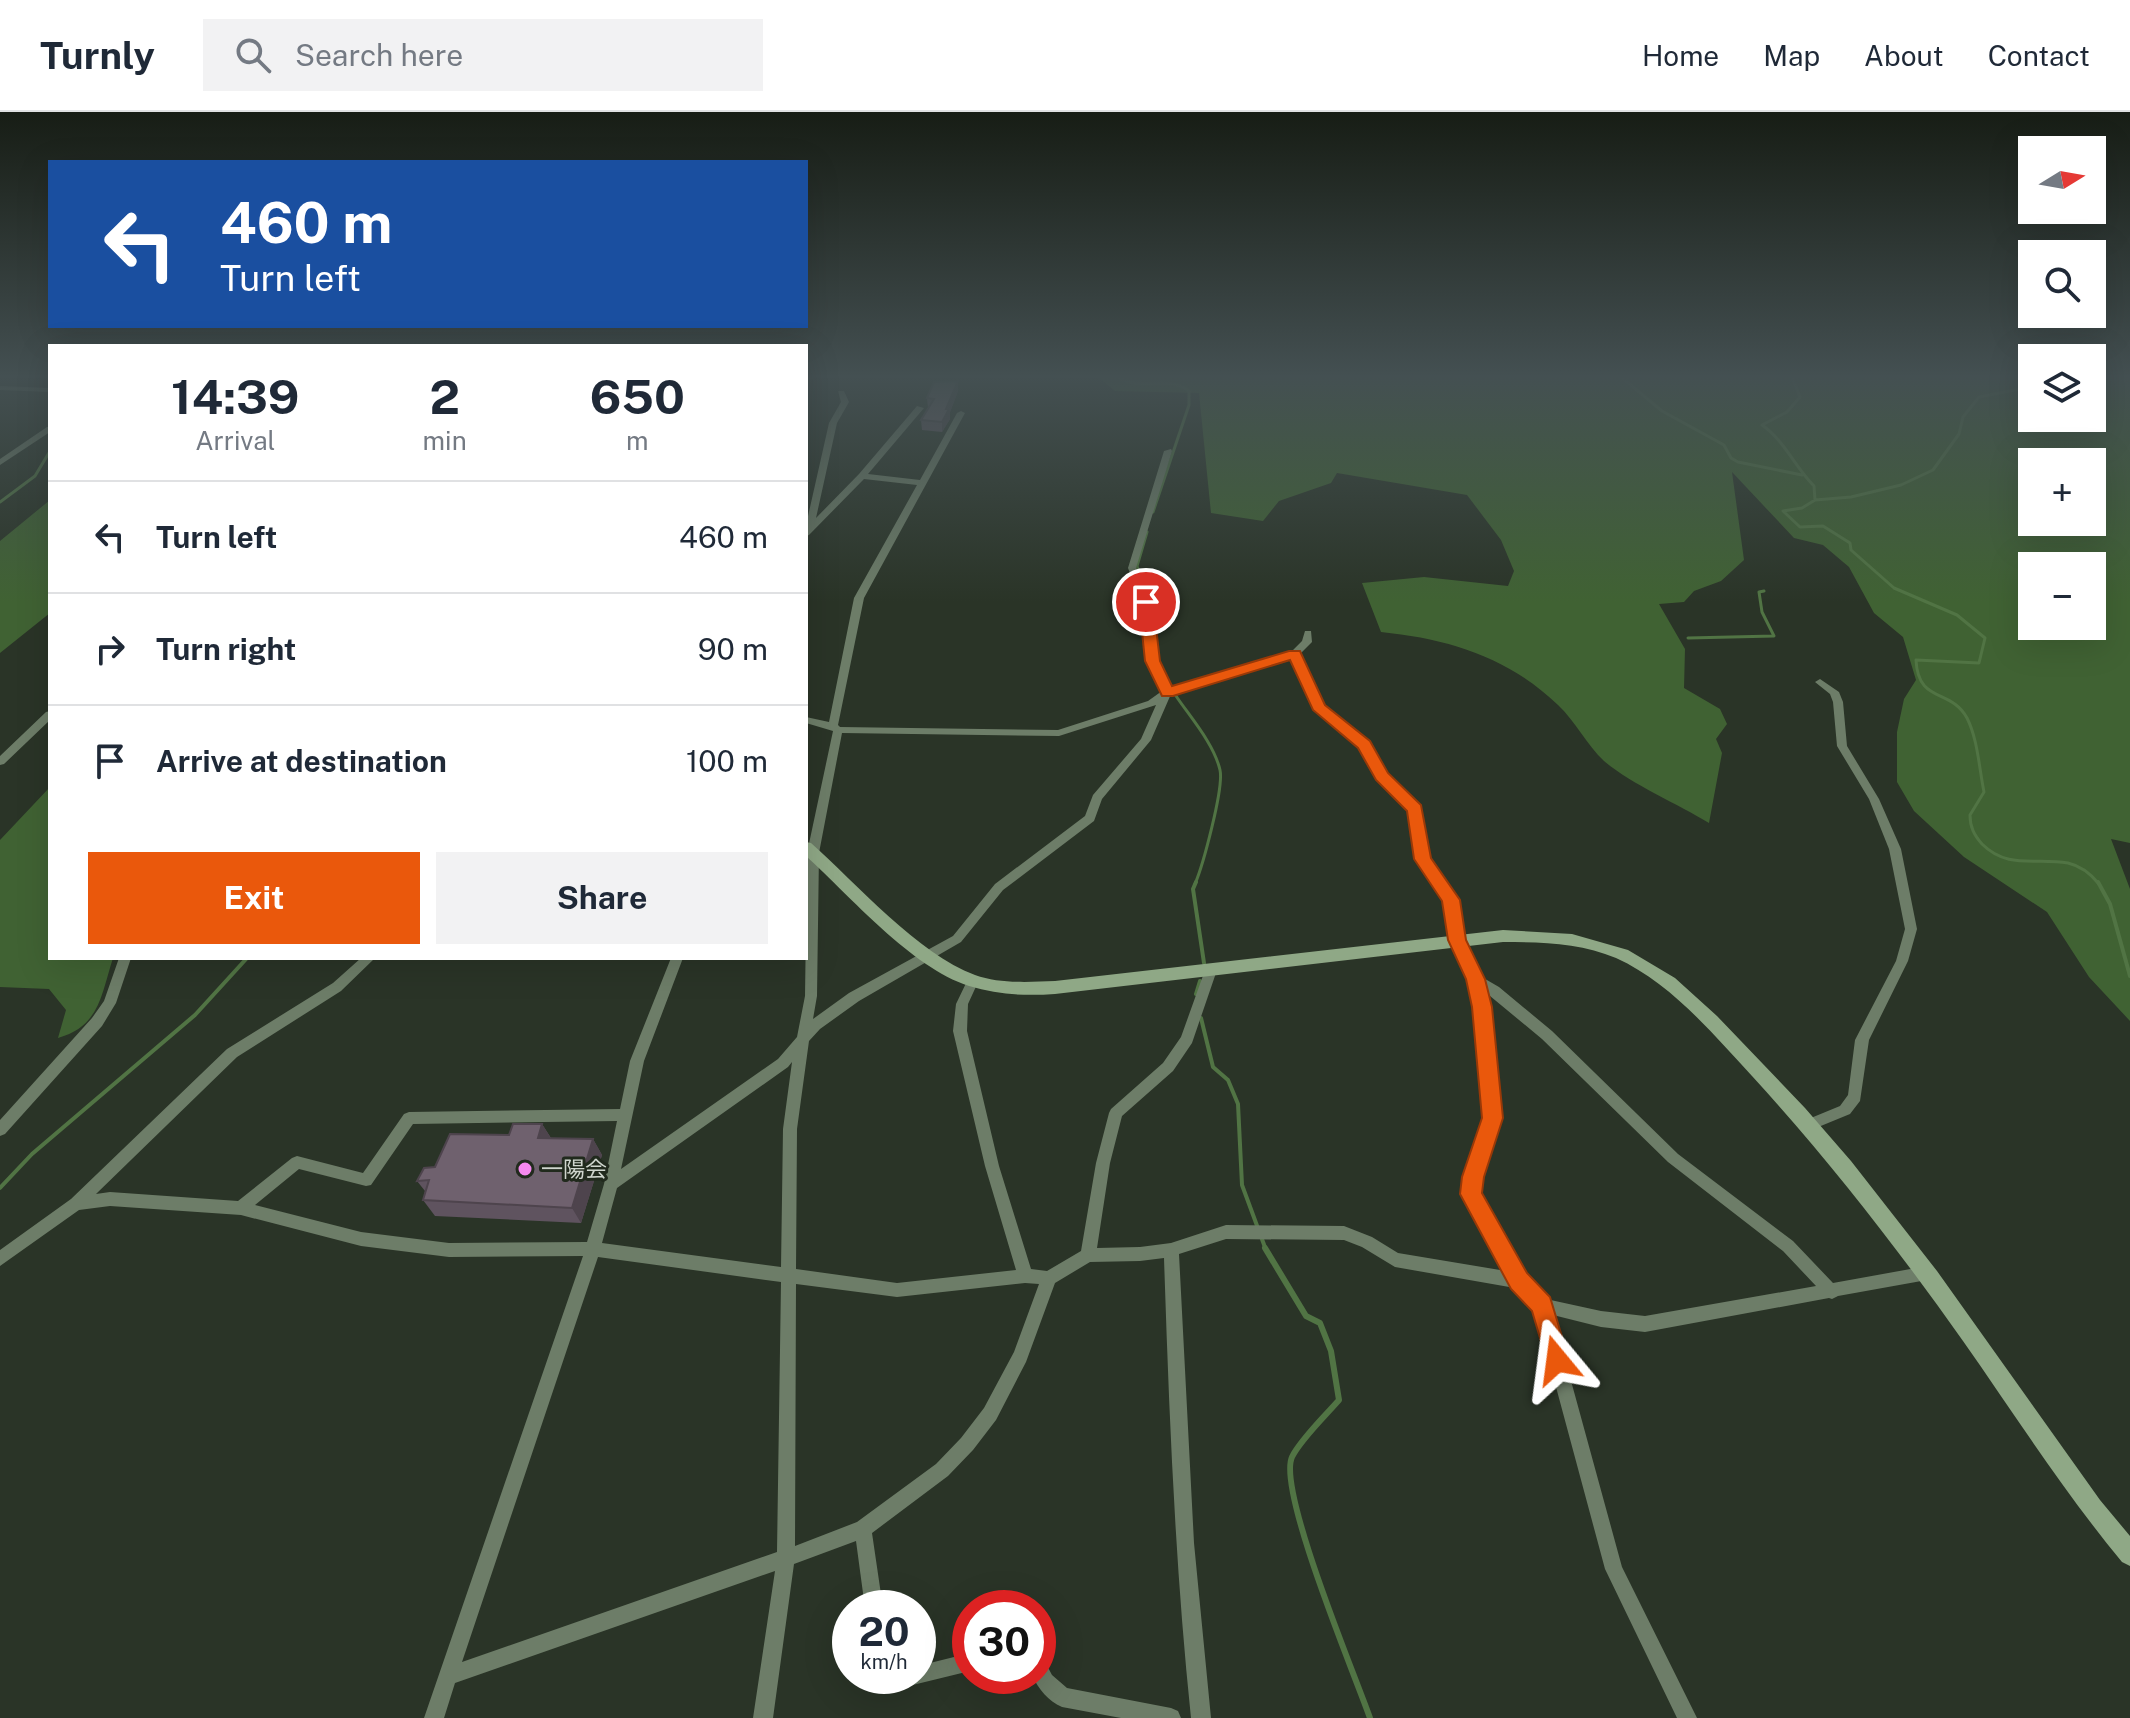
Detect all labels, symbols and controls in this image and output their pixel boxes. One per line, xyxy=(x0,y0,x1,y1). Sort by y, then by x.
search box xyxy=(203,19,763,91)
text: Turnly xyxy=(40,33,155,78)
icon: search xyxy=(231,33,275,77)
text: Search here xyxy=(295,37,463,73)
text: Home xyxy=(1642,39,1719,72)
text: Map xyxy=(1763,39,1820,72)
text: About xyxy=(1864,39,1944,72)
text: Contact xyxy=(1988,39,2090,72)
north arrow xyxy=(2018,136,2106,224)
map controls xyxy=(2018,136,2106,640)
text: 460 m xyxy=(220,190,392,256)
icon: left xyxy=(88,192,192,296)
button: search xyxy=(2018,240,2106,328)
text: Turn left xyxy=(220,257,361,299)
button: layers xyxy=(2018,344,2106,432)
text: 14:39 xyxy=(171,368,299,425)
text: 2 xyxy=(429,368,460,425)
text: 650 xyxy=(590,368,685,425)
text: Arrival xyxy=(195,425,275,456)
text: min xyxy=(423,425,467,456)
text: m xyxy=(626,425,649,456)
button: + xyxy=(2018,448,2106,536)
icon: left xyxy=(88,515,132,559)
text: Turn left xyxy=(156,519,277,555)
text: 460 m xyxy=(679,519,768,555)
button: − xyxy=(2018,552,2106,640)
pin xyxy=(1112,568,1180,636)
icon: arrive xyxy=(1124,580,1168,624)
icon: right xyxy=(88,627,132,671)
text: Turn right xyxy=(156,631,296,667)
text: 90 m xyxy=(698,631,768,667)
icon: arrive xyxy=(88,739,132,783)
text: Arrive at destination xyxy=(156,743,447,779)
text: 100 m xyxy=(686,743,768,779)
button: Exit xyxy=(88,852,420,944)
button: Share xyxy=(436,852,768,944)
place label: 一陽会 xyxy=(541,1156,607,1182)
marker: 一陽会 xyxy=(516,1160,534,1178)
position arrow xyxy=(1515,1318,1599,1402)
speed limit sign: 30 xyxy=(952,1590,1056,1694)
text: 20 xyxy=(858,1608,910,1655)
text: km/h xyxy=(860,1650,908,1674)

